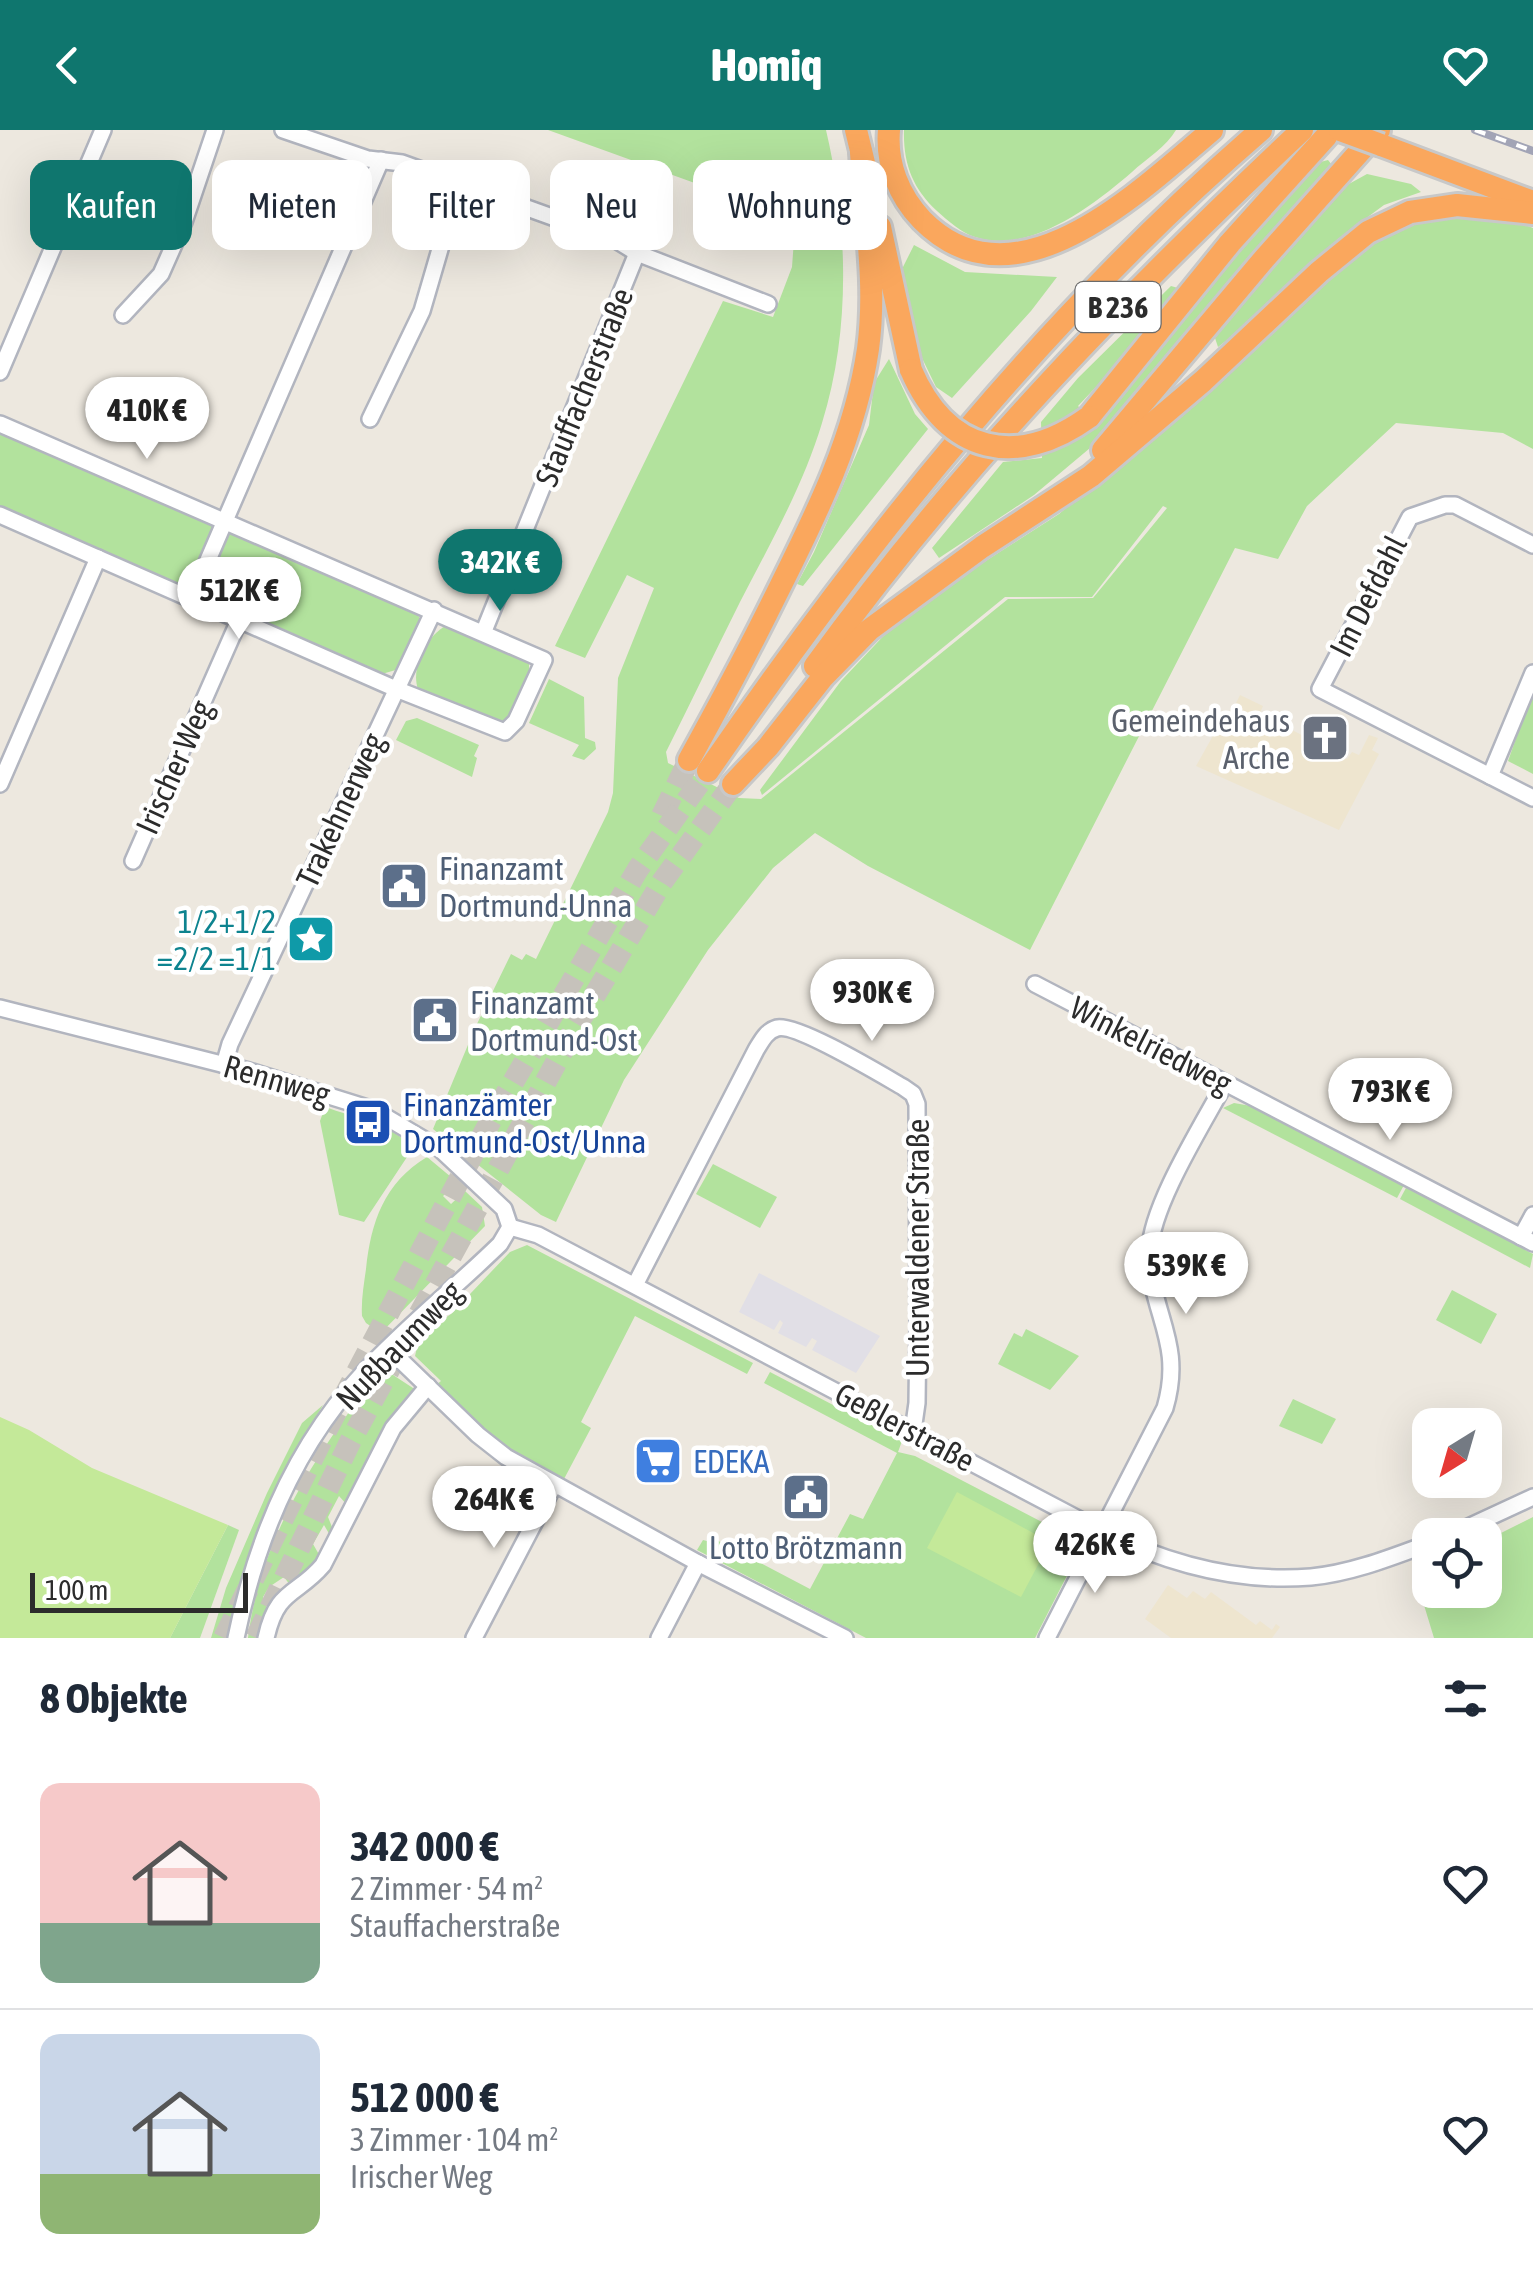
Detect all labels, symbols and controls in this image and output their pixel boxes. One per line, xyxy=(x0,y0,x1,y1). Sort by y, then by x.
icon: back xyxy=(40,38,95,93)
icon: heart xyxy=(1438,38,1493,93)
text: Homiq xyxy=(711,39,822,91)
chip: Kaufen xyxy=(30,160,192,250)
chip: Mieten xyxy=(212,160,372,250)
chip: Filter xyxy=(392,160,530,250)
chip: Neu xyxy=(550,160,673,250)
chip: Wohnung xyxy=(693,160,887,250)
road number: B 236 xyxy=(1076,282,1160,332)
street label: Stauffacherstraße xyxy=(527,283,641,491)
pin: 410K € xyxy=(66,377,228,462)
text: 410K € xyxy=(107,391,187,428)
pin: 342K € xyxy=(419,529,581,614)
street label: Im Defdahl xyxy=(1322,529,1414,663)
text: 342K € xyxy=(460,543,540,580)
pin: 512K € xyxy=(158,557,320,642)
text: 512K € xyxy=(199,571,279,608)
street label: Irischer Weg xyxy=(128,694,220,840)
place label: Gemeindehaus Arche xyxy=(1111,702,1290,776)
church icon: Gemeindehaus Arche xyxy=(1299,712,1351,764)
street label: Trakehnerweg xyxy=(288,727,392,893)
place label: Finanzamt Dortmund-Unna xyxy=(439,850,632,924)
public building icon: Finanzamt Dortmund-Unna xyxy=(378,860,430,912)
place label: 1/2+1/2 =2/2 =1/1 xyxy=(157,903,276,977)
place icon: 1/2+1/2 =2/2 =1/1 xyxy=(285,913,337,965)
pin: 930K € xyxy=(791,959,953,1044)
text: 930K € xyxy=(832,973,912,1010)
place label: Finanzamt Dortmund-Ost xyxy=(470,984,638,1058)
street label: Winkelriedweg xyxy=(1064,989,1238,1102)
public building icon: Finanzamt Dortmund-Ost xyxy=(409,994,461,1046)
street label: Rennweg xyxy=(220,1047,335,1113)
pin: 793K € xyxy=(1309,1058,1471,1143)
text: 793K € xyxy=(1350,1072,1430,1109)
place label: Finanzämter Dortmund-Ost/Unna xyxy=(403,1086,646,1160)
bus stop icon: Finanzämter Dortmund-Ost/Unna xyxy=(342,1096,394,1148)
street label: Unterwaldener Straße xyxy=(899,1119,936,1377)
pin: 539K € xyxy=(1105,1232,1267,1317)
text: 539K € xyxy=(1146,1246,1226,1283)
street label: Nußbaumweg xyxy=(328,1273,470,1417)
street label: Geßlerstraße xyxy=(829,1375,981,1479)
north arrow xyxy=(1412,1408,1502,1498)
map controls xyxy=(1412,1408,1502,1608)
supermarket icon: EDEKA xyxy=(632,1435,684,1487)
place label: EDEKA xyxy=(693,1443,770,1480)
pin: 264K € xyxy=(413,1466,575,1551)
public building icon: Lotto Brötzmann xyxy=(780,1471,832,1523)
text: 264K € xyxy=(454,1480,534,1517)
pin: 426K € xyxy=(1014,1511,1176,1596)
button: locate xyxy=(1412,1518,1502,1608)
text: 426K € xyxy=(1055,1525,1135,1562)
place label: Lotto Brötzmann xyxy=(709,1529,903,1566)
scale bar xyxy=(30,1568,248,1612)
text: 100 m xyxy=(45,1574,108,1606)
icon: filters xyxy=(1438,1671,1493,1726)
text: 8 Objekte xyxy=(40,1674,188,1722)
text: 342 000 € xyxy=(350,1822,499,1870)
icon: home xyxy=(120,1823,240,1943)
icon: heart xyxy=(1438,1856,1493,1911)
text: 2 Zimmer · 54 m² xyxy=(350,1870,543,1907)
text: Stauffacherstraße xyxy=(350,1907,560,1944)
text: 512 000 € xyxy=(350,2073,499,2121)
icon: home xyxy=(120,2074,240,2194)
icon: heart xyxy=(1438,2107,1493,2162)
text: 3 Zimmer · 104 m² xyxy=(350,2121,558,2158)
text: Irischer Weg xyxy=(350,2158,493,2195)

